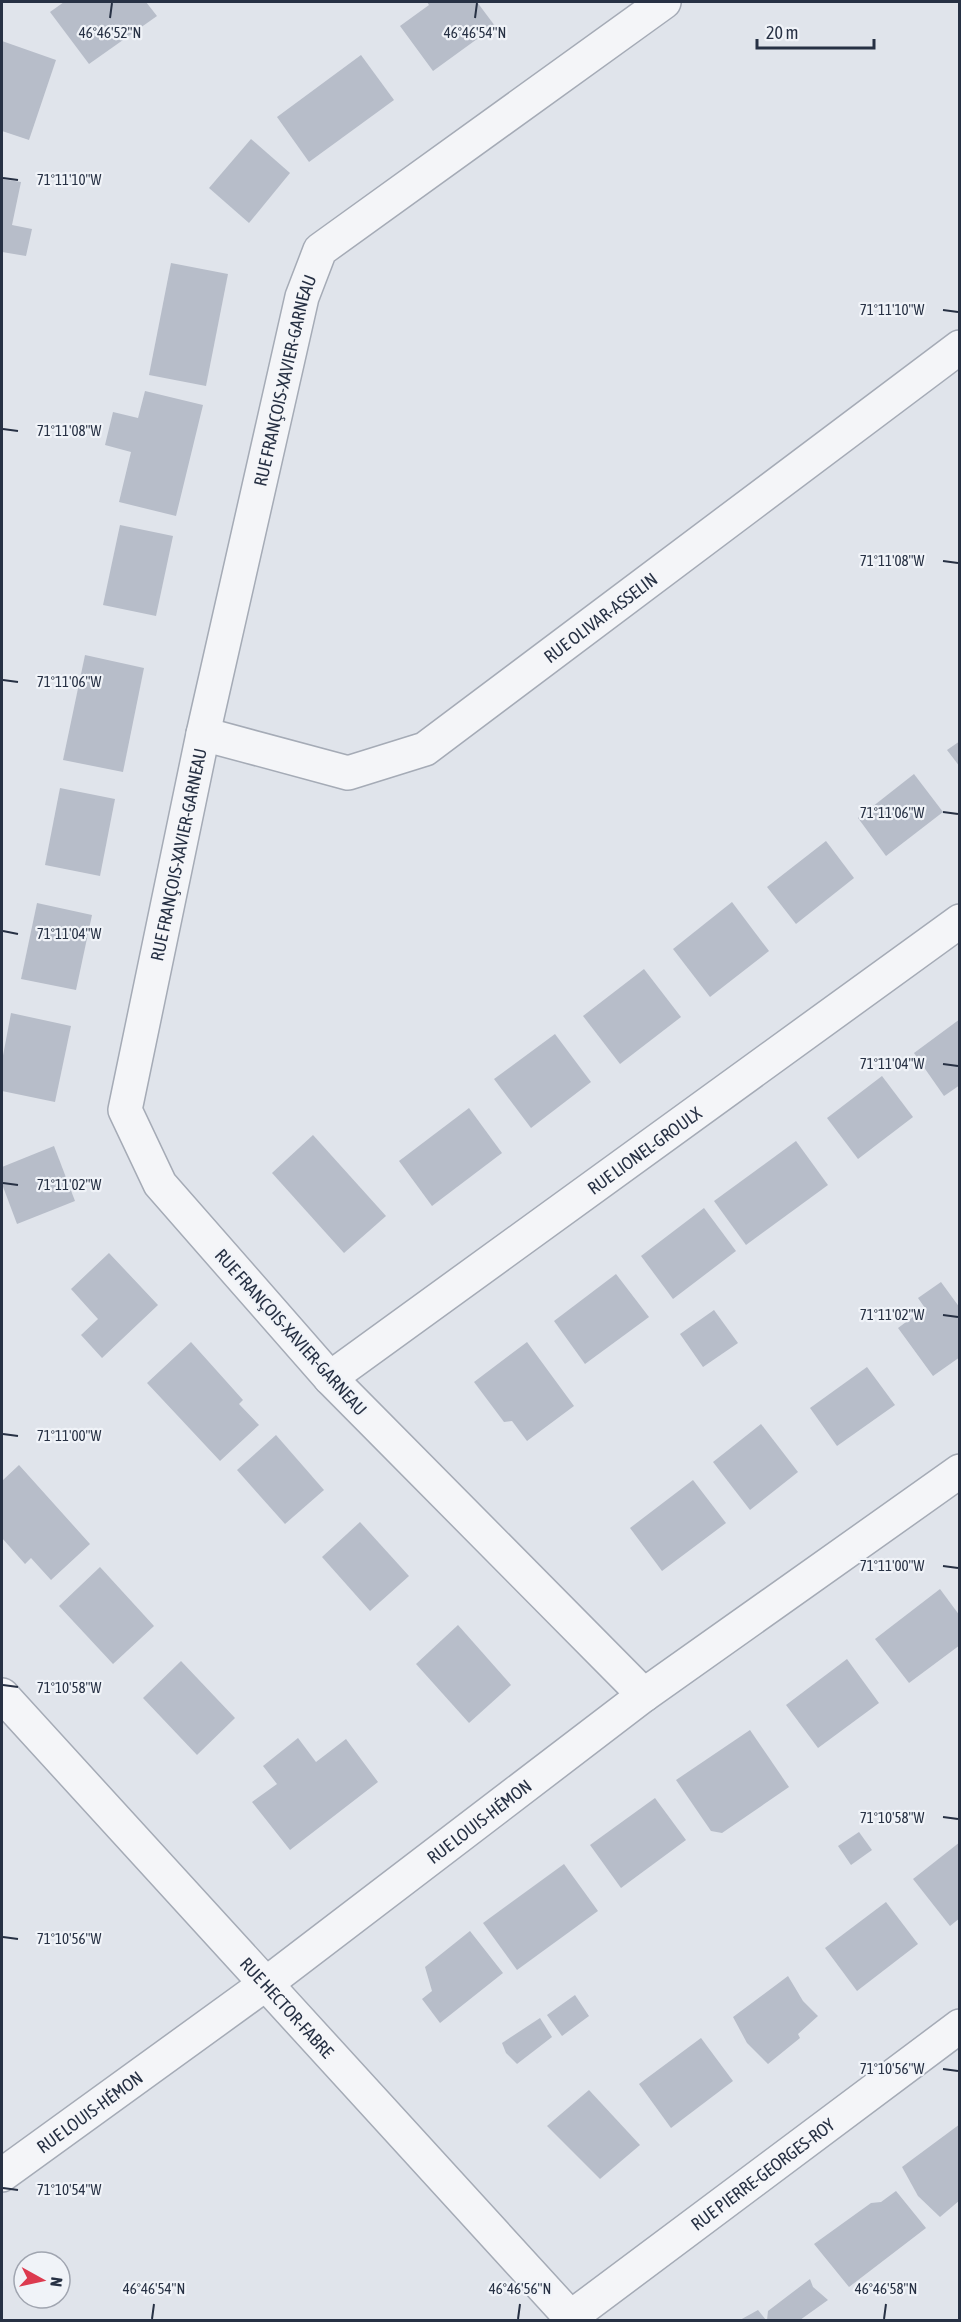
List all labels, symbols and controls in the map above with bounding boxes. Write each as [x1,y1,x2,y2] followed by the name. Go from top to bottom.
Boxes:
[757,12,874,50] scale bar
[766,22,798,43] text: 20 m
[79,24,141,41] text: 46°46'52"N
[444,24,506,41] text: 46°46'54"N
[37,171,101,188] text: 71°11'10"W
[249,272,320,488] street label: RUE FRANÇOIS-XAVIER-GARNEAU
[860,301,924,318] text: 71°11'10"W
[37,422,101,439] text: 71°11'08"W
[860,552,924,569] text: 71°11'08"W
[539,568,661,667] street label: RUE OLIVAR-ASSELIN
[37,673,101,690] text: 71°11'06"W
[146,746,210,963] street label: RUE FRANÇOIS-XAVIER-GARNEAU
[860,804,924,821] text: 71°11'06"W
[37,925,101,942] text: 71°11'04"W
[860,1055,924,1072] text: 71°11'04"W
[583,1101,706,1198] street label: RUE LIONEL-GROULX
[37,1176,101,1193] text: 71°11'02"W
[211,1244,371,1420] street label: RUE FRANÇOIS-XAVIER-GARNEAU
[860,1306,924,1323] text: 71°11'02"W
[37,1427,101,1444] text: 71°11'00"W
[860,1557,924,1574] text: 71°11'00"W
[37,1679,101,1696] text: 71°10'58"W
[423,1775,535,1868] street label: RUE LOUIS-HÉMON
[860,1809,924,1826] text: 71°10'58"W
[37,1930,101,1947] text: 71°10'56"W
[236,1953,339,2062] street label: RUE HECTOR-FABRE
[860,2060,924,2077] text: 71°10'56"W
[32,2066,146,2157] street label: RUE LOUIS-HÉMON
[687,2113,838,2234] street label: RUE PIERRE-GEORGES-ROY
[37,2181,101,2198] text: 71°10'54"W
[12,2250,72,2310] north arrow
[47,2276,66,2288] text: N
[123,2280,185,2297] text: 46°46'54"N
[489,2280,551,2297] text: 46°46'56"N
[855,2280,917,2297] text: 46°46'58"N

